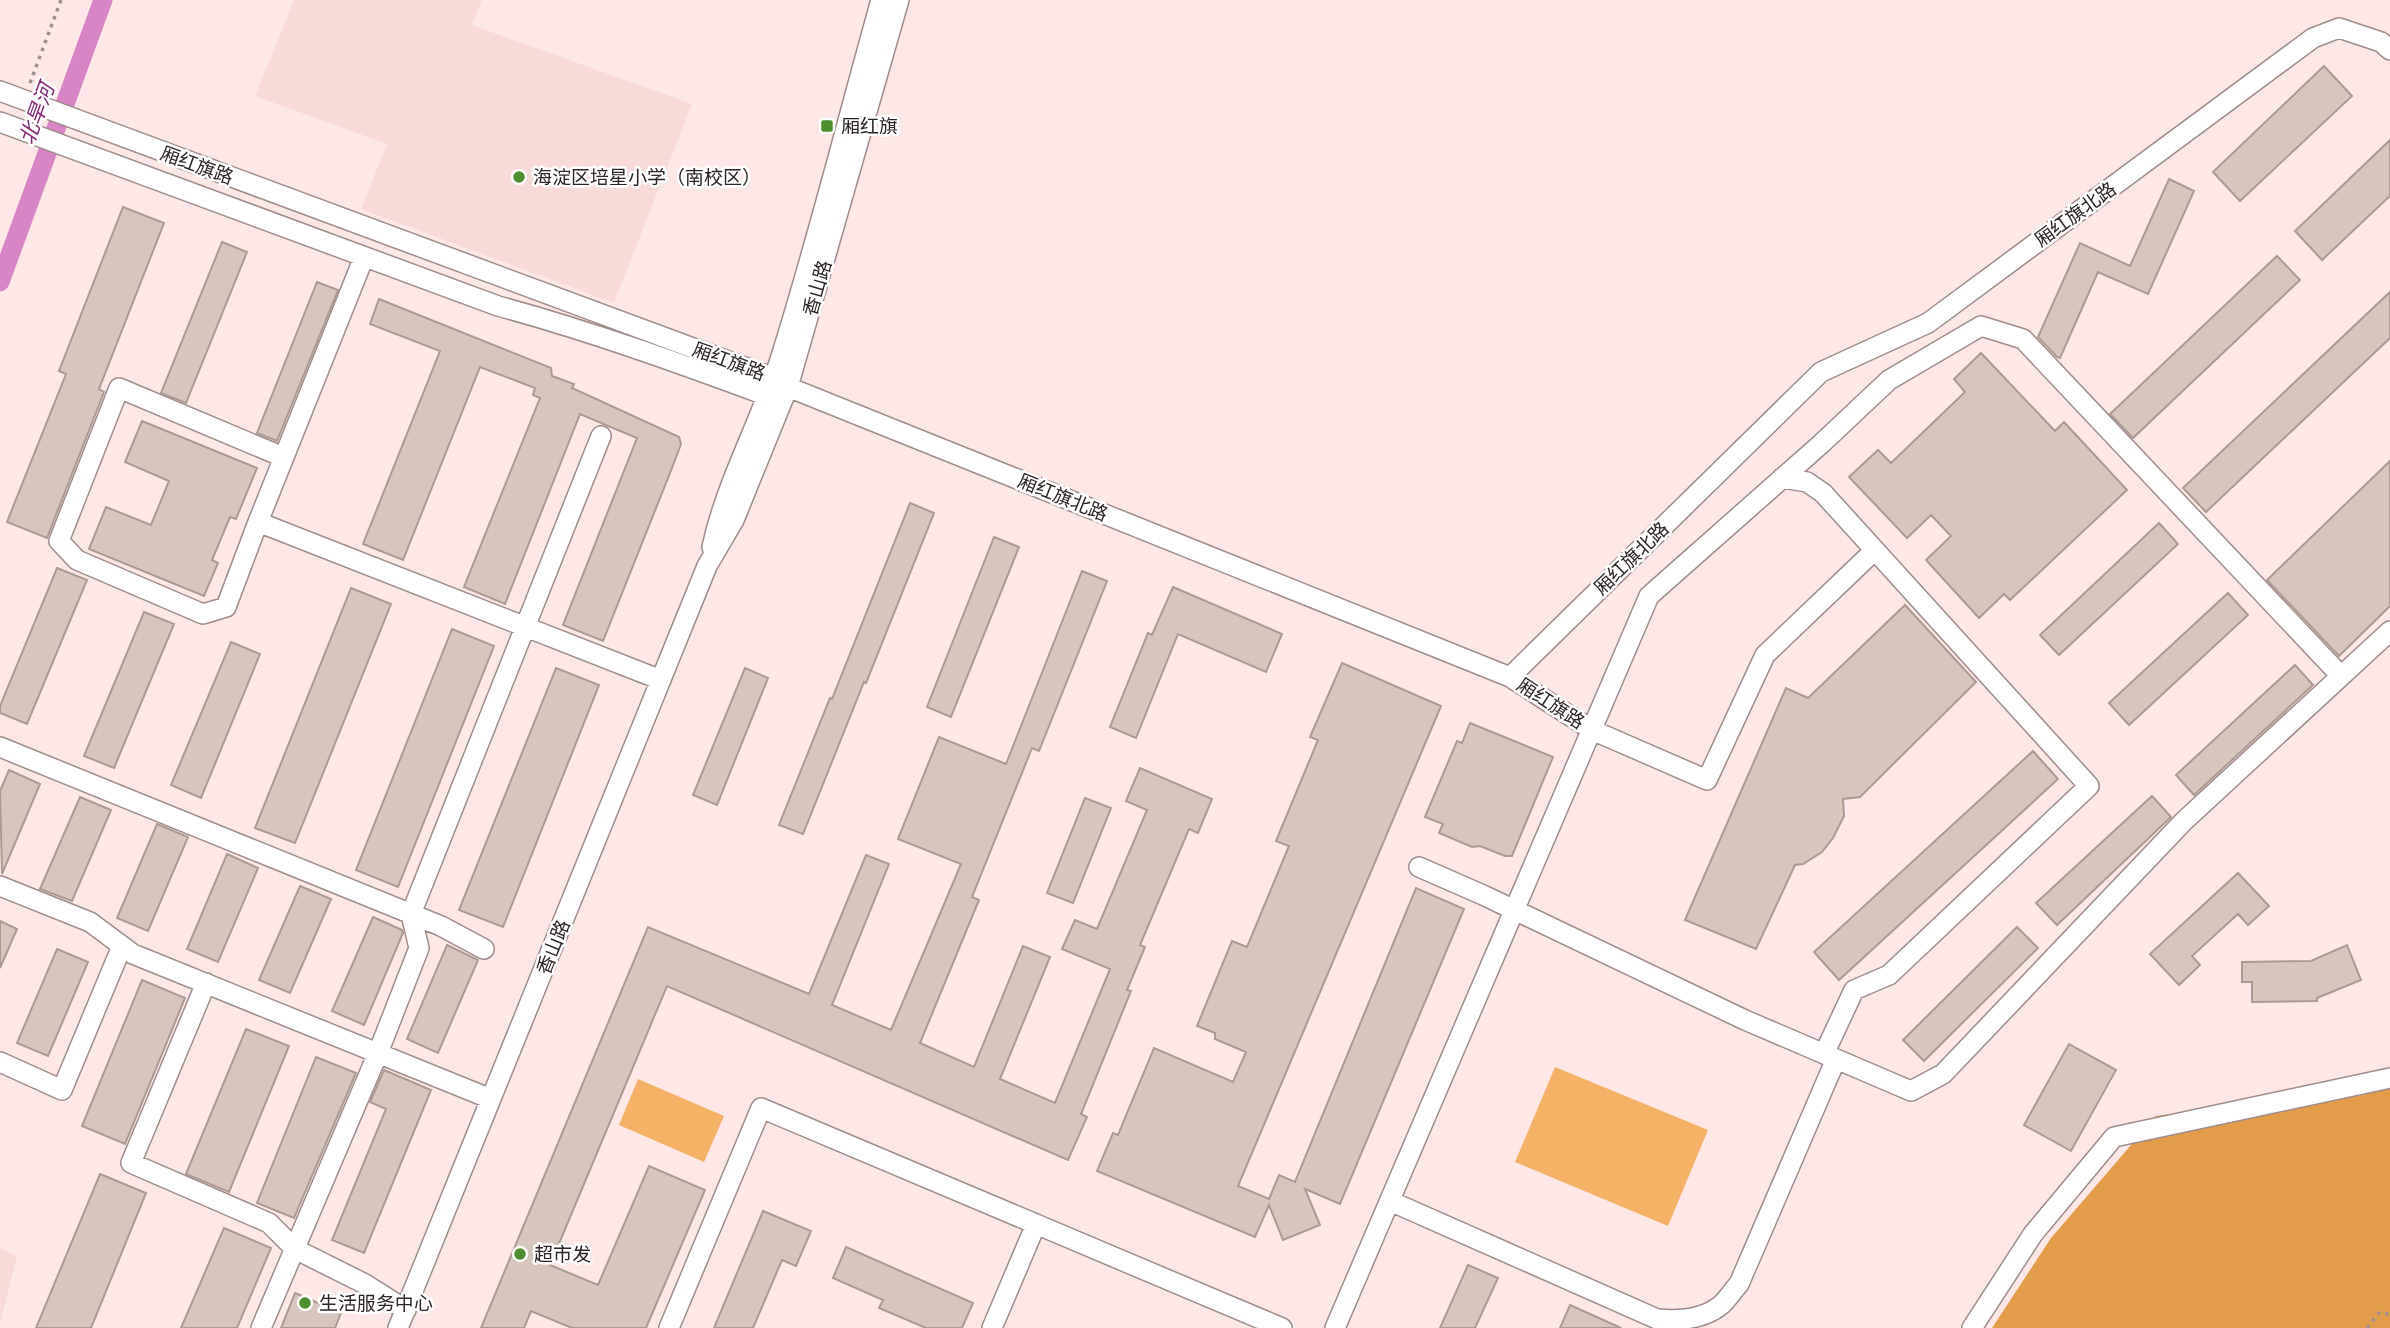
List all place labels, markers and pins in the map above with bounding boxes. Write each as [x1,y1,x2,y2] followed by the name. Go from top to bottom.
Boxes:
[841,113,898,140] place label: 厢红旗
[819,118,835,134] marker: 厢红旗
[533,164,761,191] place label: 海淀区培星小学（南校区）
[511,169,527,185] marker: 海淀区培星小学（南校区）
[534,1241,591,1268] place label: 超市发
[512,1246,528,1262] marker: 超市发
[319,1290,433,1317] place label: 生活服务中心
[297,1295,313,1311] marker: 生活服务中心

